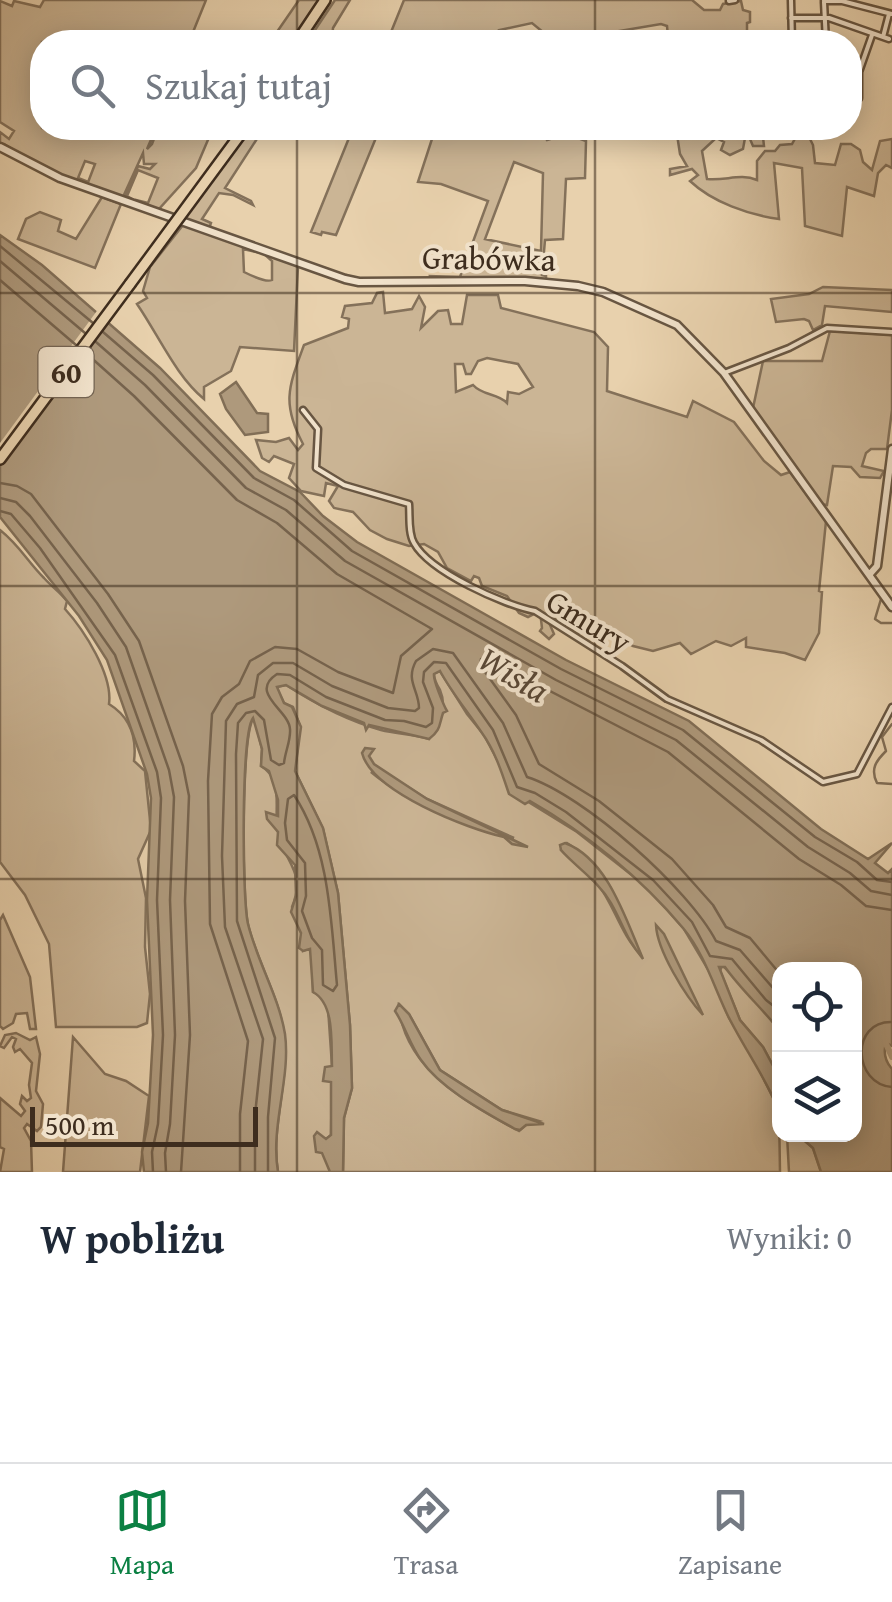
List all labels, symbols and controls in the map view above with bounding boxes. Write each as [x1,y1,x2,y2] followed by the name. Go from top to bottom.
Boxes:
[30,30,862,140] search box
[145,57,332,113] text: Szukaj tutaj
[65,58,120,113] icon: search
[422,233,556,283] street label: Grabówka
[38,347,94,397] road number: 60
[538,577,640,665] street label: Gmury
[469,633,559,715] water label: Wisła
[772,962,862,1142] map controls
[772,962,862,1052] button: locate
[772,1052,862,1142] button: layers
[30,1102,258,1146] scale bar
[45,1104,114,1145] text: 500 m
[40,1207,224,1268] text: W pobliżu
[726,1214,852,1261] text: Wyniki: 0
[110,1483,174,1584] tab: Mapa
[394,1483,458,1584] tab: Trasa
[678,1483,782,1584] tab: Zapisane

